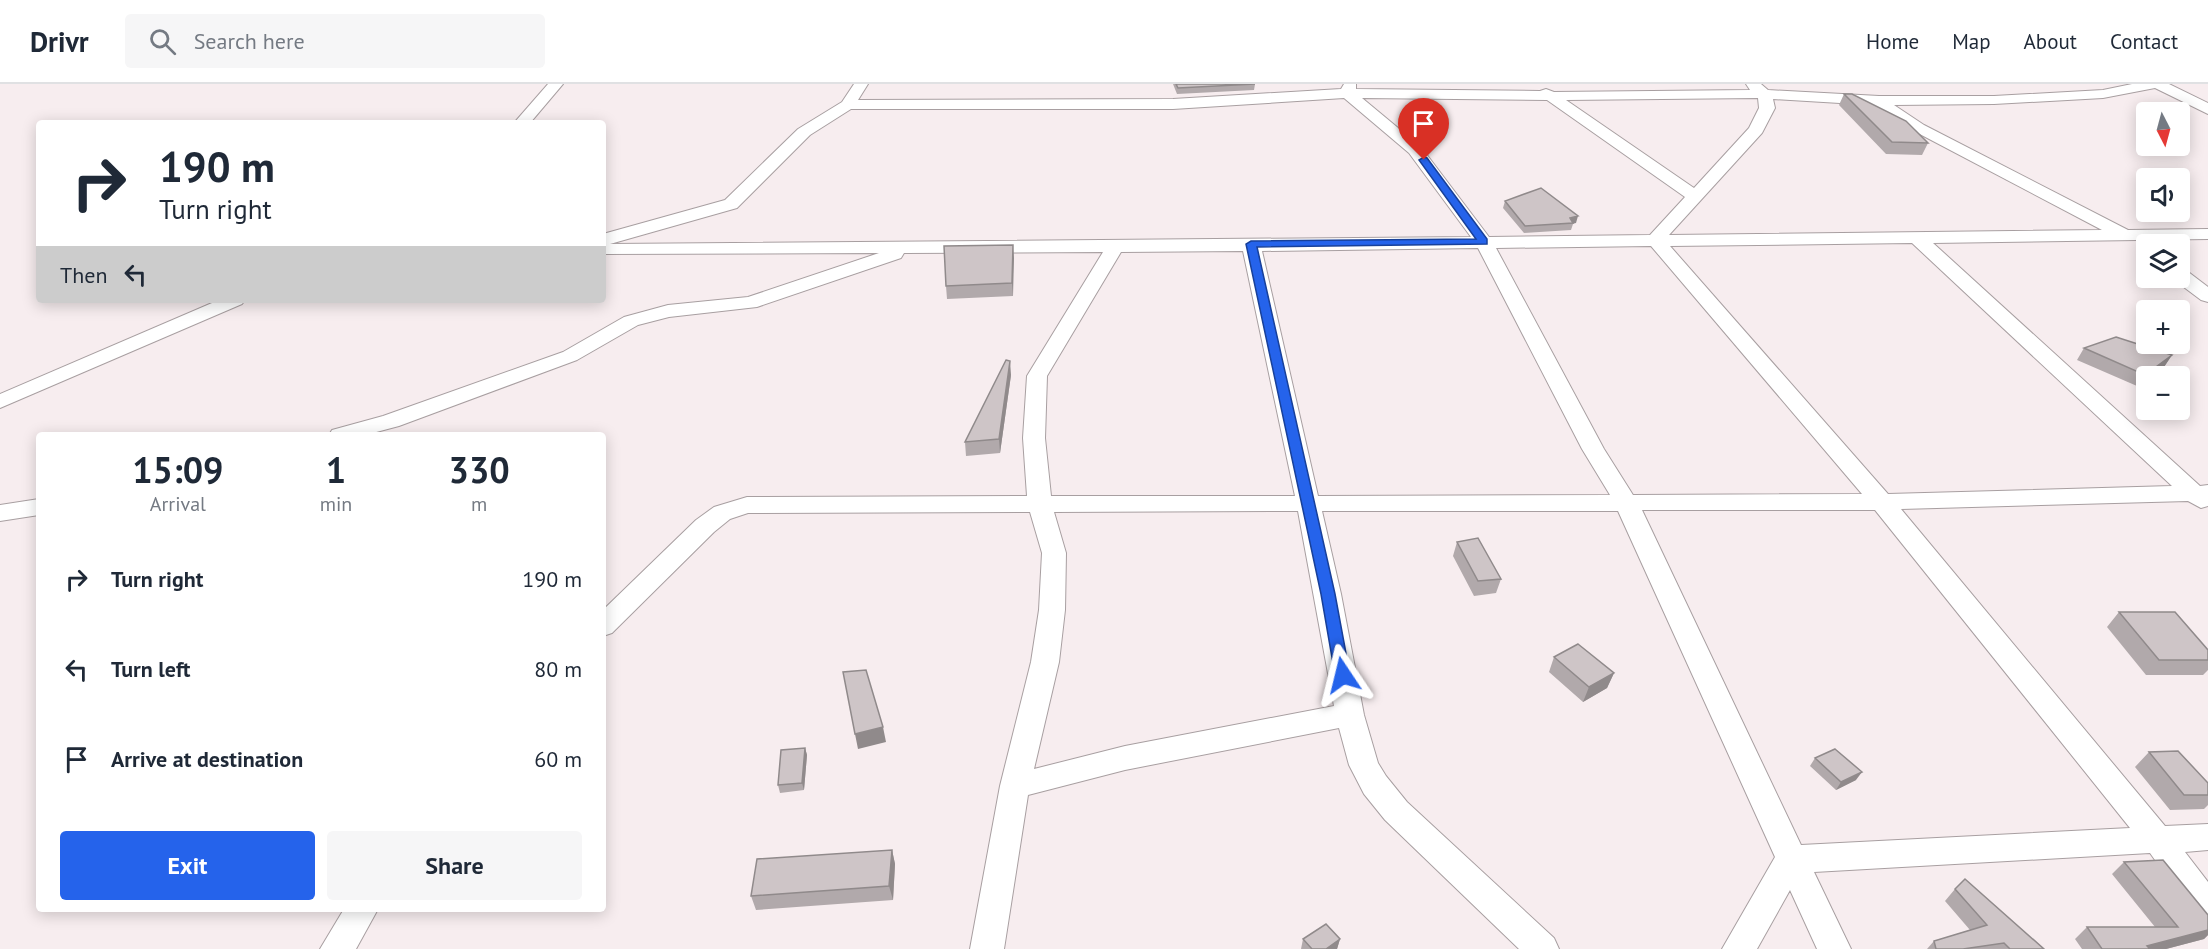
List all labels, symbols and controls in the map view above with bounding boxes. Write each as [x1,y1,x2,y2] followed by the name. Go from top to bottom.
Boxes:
[125,14,545,68] search box
[30,23,89,60] text: Drivr
[146,25,179,58] icon: search
[194,27,305,55] text: Search here
[1866,28,1919,55] text: Home
[1952,28,1991,55] text: Map
[2024,28,2077,55] text: About
[2110,28,2178,55] text: Contact
[1398,98,1449,160] pin
[2136,102,2190,156] north arrow
[2136,102,2190,420] map controls
[1407,107,1440,140] icon: arrive
[159,139,275,194] text: 190 m
[60,144,138,222] icon: right
[2136,168,2190,222] button: sound
[159,192,272,226] text: Turn right
[2136,234,2190,288] button: layers
[119,258,152,291] icon: left
[60,261,107,289] text: Then
[2136,300,2190,354] button: +
[2136,366,2190,420] button: −
[132,446,224,493] text: 15:09
[326,446,346,493] text: 1
[449,446,510,493] text: 330
[150,491,206,517] text: Arrival
[320,491,352,517] text: min
[471,491,487,517] text: m
[60,563,93,596] icon: right
[111,565,203,593] text: Turn right
[522,565,582,593] text: 190 m
[1311,643,1375,707] position arrow
[60,653,93,686] icon: left
[111,655,191,683] text: Turn left
[534,655,582,683] text: 80 m
[60,743,93,776] icon: arrive
[111,745,303,773] text: Arrive at destination
[534,745,582,773] text: 60 m
[60,831,315,900] button: Exit
[327,831,582,900] button: Share

